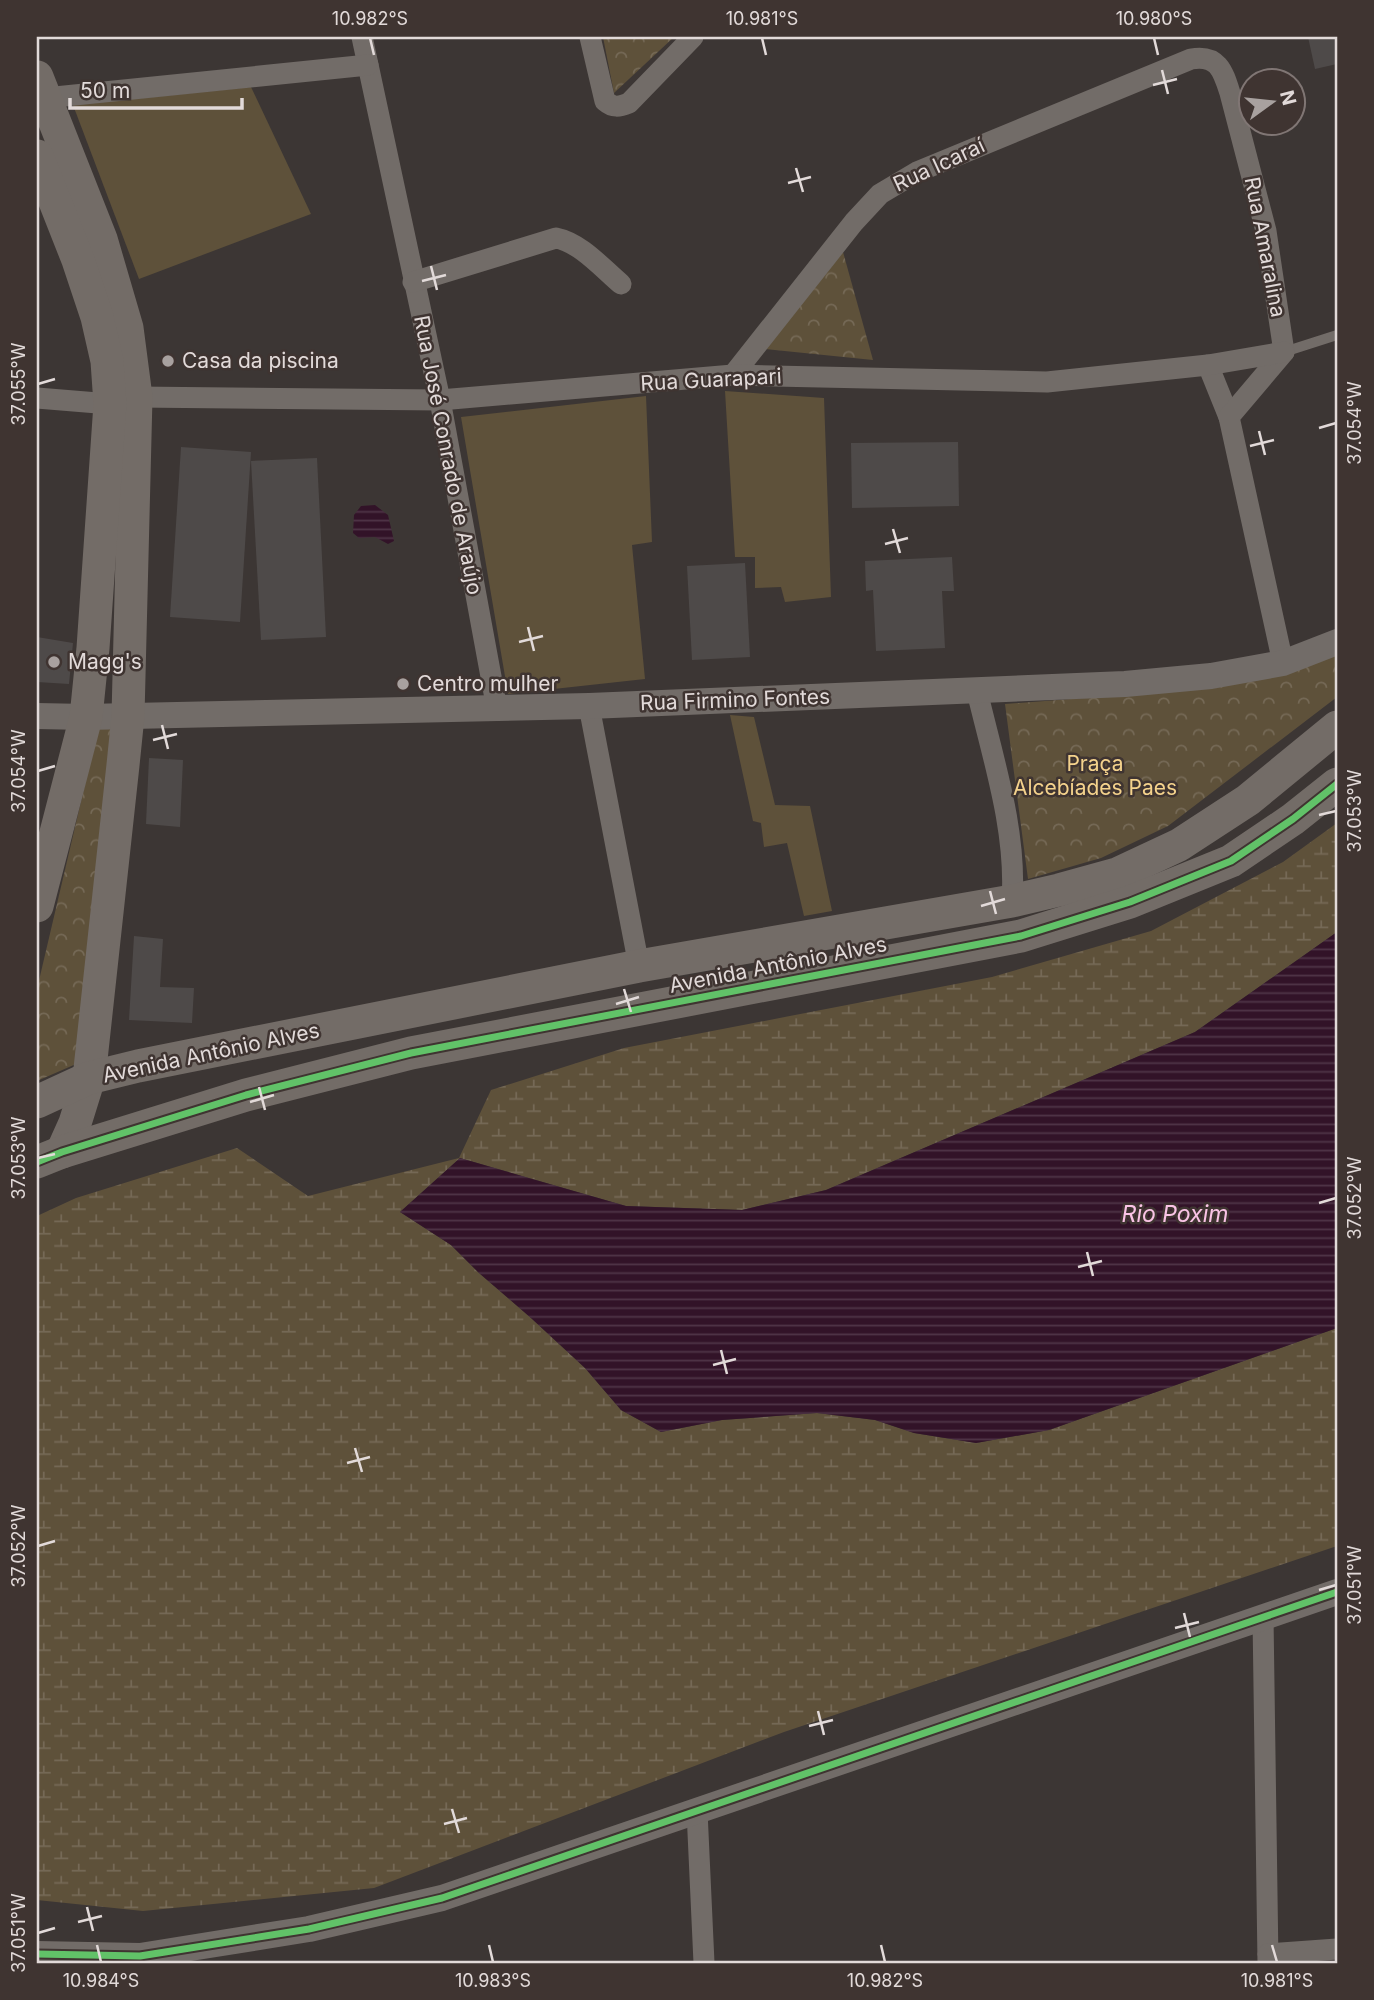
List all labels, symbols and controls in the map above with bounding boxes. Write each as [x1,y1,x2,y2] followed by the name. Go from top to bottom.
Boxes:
[332,8,408,29] text: 10.982°S
[726,8,798,29] text: 10.981°S
[1116,8,1192,29] text: 10.980°S
[70,66,242,110] scale bar
[1238,66,1308,136] north arrow
[80,78,130,103] text: 50 m
[1275,88,1301,108] text: N
[889,132,989,197] street label: Rua Icaraí
[1240,175,1291,319] street label: Rua Amaralina
[409,313,488,597] street label: Rua José Conrado de Araújo
[8,342,29,425] text: 37.055°W
[182,348,339,373] place label: Casa da piscina
[160,353,176,369] marker: Casa da piscina
[640,363,782,396] street label: Rua Guarapari
[1344,381,1365,465] text: 37.054°W
[68,649,142,674] place label: Magg's
[46,654,62,670] marker: Magg's
[417,671,558,696] place label: Centro mulher
[395,676,411,692] marker: Centro mulher
[639,684,831,715] street label: Rua Firmino Fontes
[8,729,29,813] text: 37.054°W
[1013,751,1177,800] park label: Praça Alcebíades Paes
[1344,769,1365,852] text: 37.053°W
[667,931,889,998] street label: Avenida Antônio Alves
[100,1017,322,1088] street label: Avenida Antônio Alves
[8,1116,29,1199] text: 37.053°W
[1344,1156,1365,1240] text: 37.052°W
[1122,1200,1228,1228] water label: Rio Poxim
[8,1504,29,1588] text: 37.052°W
[1344,1545,1365,1625] text: 37.051°W
[8,1893,29,1973] text: 37.051°W
[63,1970,139,1991] text: 10.984°S
[455,1970,531,1991] text: 10.983°S
[847,1970,923,1991] text: 10.982°S
[1241,1970,1313,1991] text: 10.981°S

